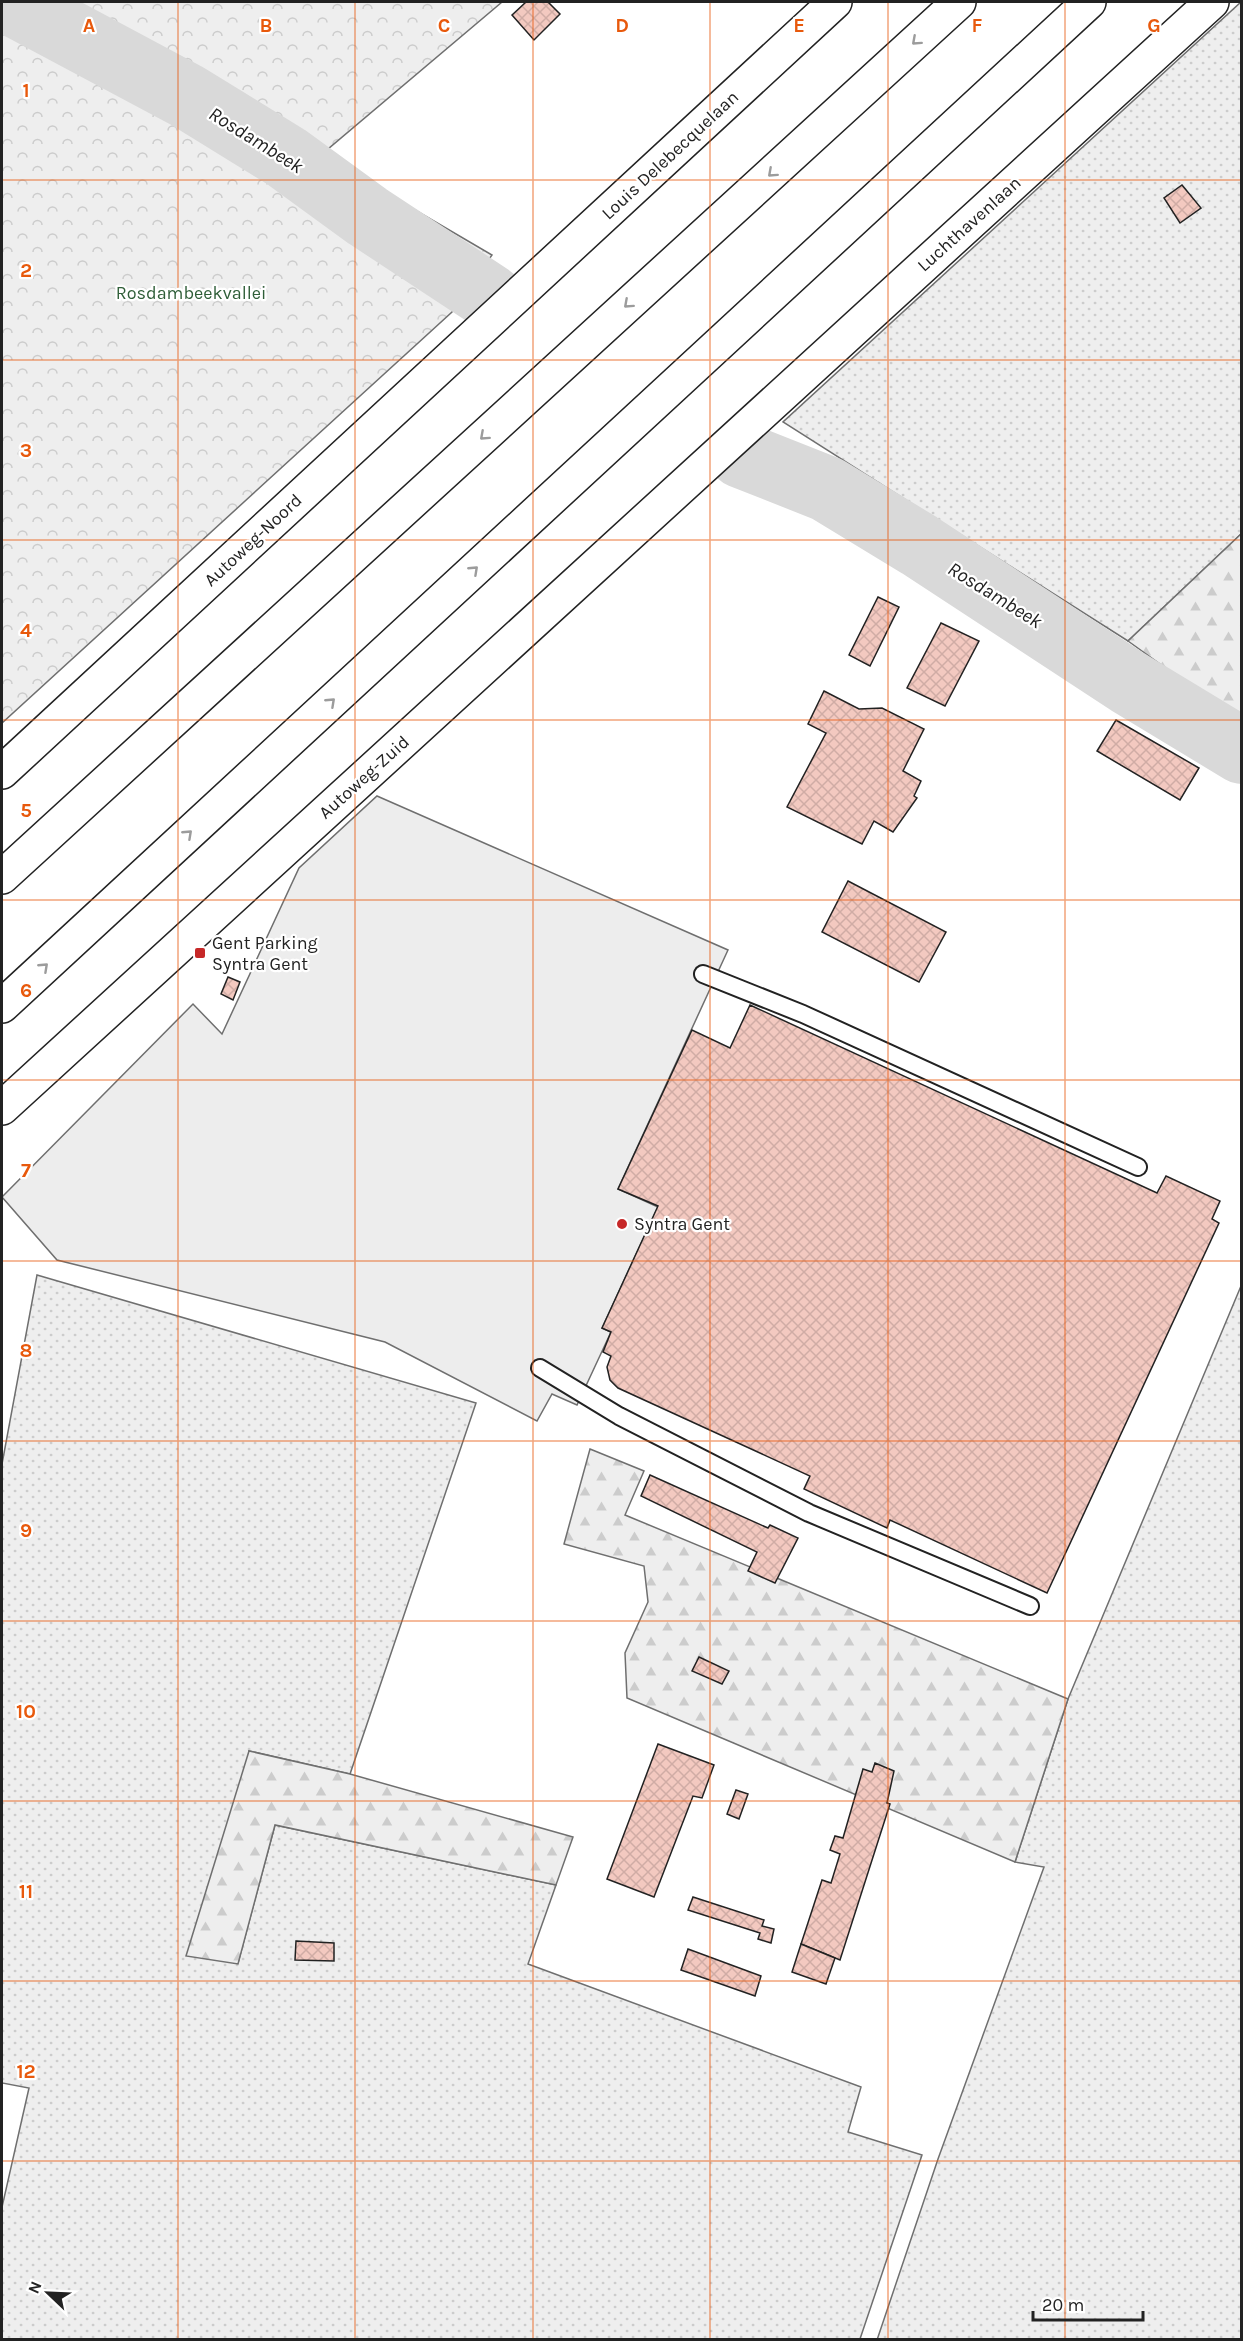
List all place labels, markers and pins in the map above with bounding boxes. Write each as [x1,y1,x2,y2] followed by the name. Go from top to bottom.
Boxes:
[212,932,318,975] place label: Gent Parking Syntra Gent
[193,946,207,960] marker: Gent Parking Syntra Gent
[634,1213,730,1235] place label: Syntra Gent
[615,1217,629,1231] marker: Syntra Gent

